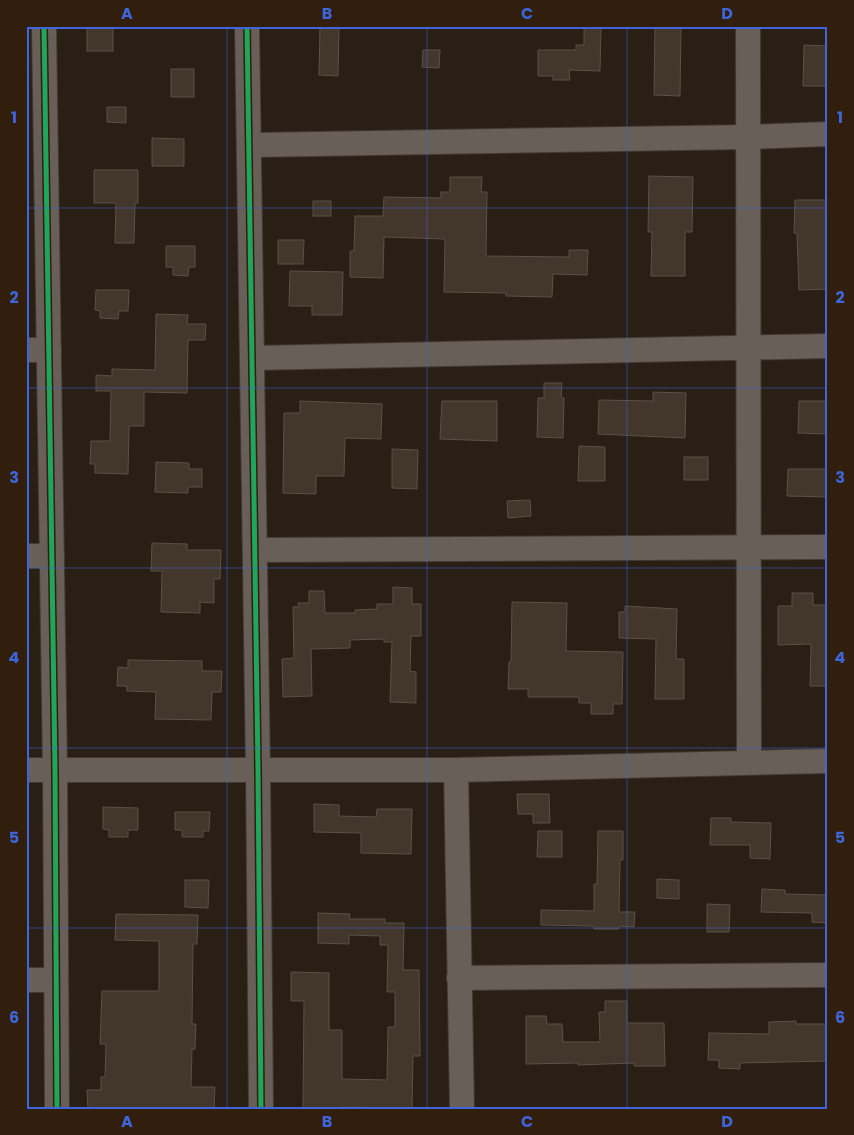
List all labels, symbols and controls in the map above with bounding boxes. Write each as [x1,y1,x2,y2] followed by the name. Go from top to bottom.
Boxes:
[121,2,133,25] text: A
[322,2,332,25] text: B
[521,2,533,25] text: C
[721,2,733,25] text: D
[11,106,17,129] text: 1
[837,106,843,129] text: 1
[9,286,19,309] text: 2
[835,286,845,309] text: 2
[9,466,19,489] text: 3
[835,466,845,489] text: 3
[9,646,20,669] text: 4
[835,646,846,669] text: 4
[9,826,19,849] text: 5
[835,826,845,849] text: 5
[9,1006,19,1029] text: 6
[835,1006,845,1029] text: 6
[121,1110,133,1133] text: A
[322,1110,332,1133] text: B
[521,1110,533,1133] text: C
[721,1110,733,1133] text: D

